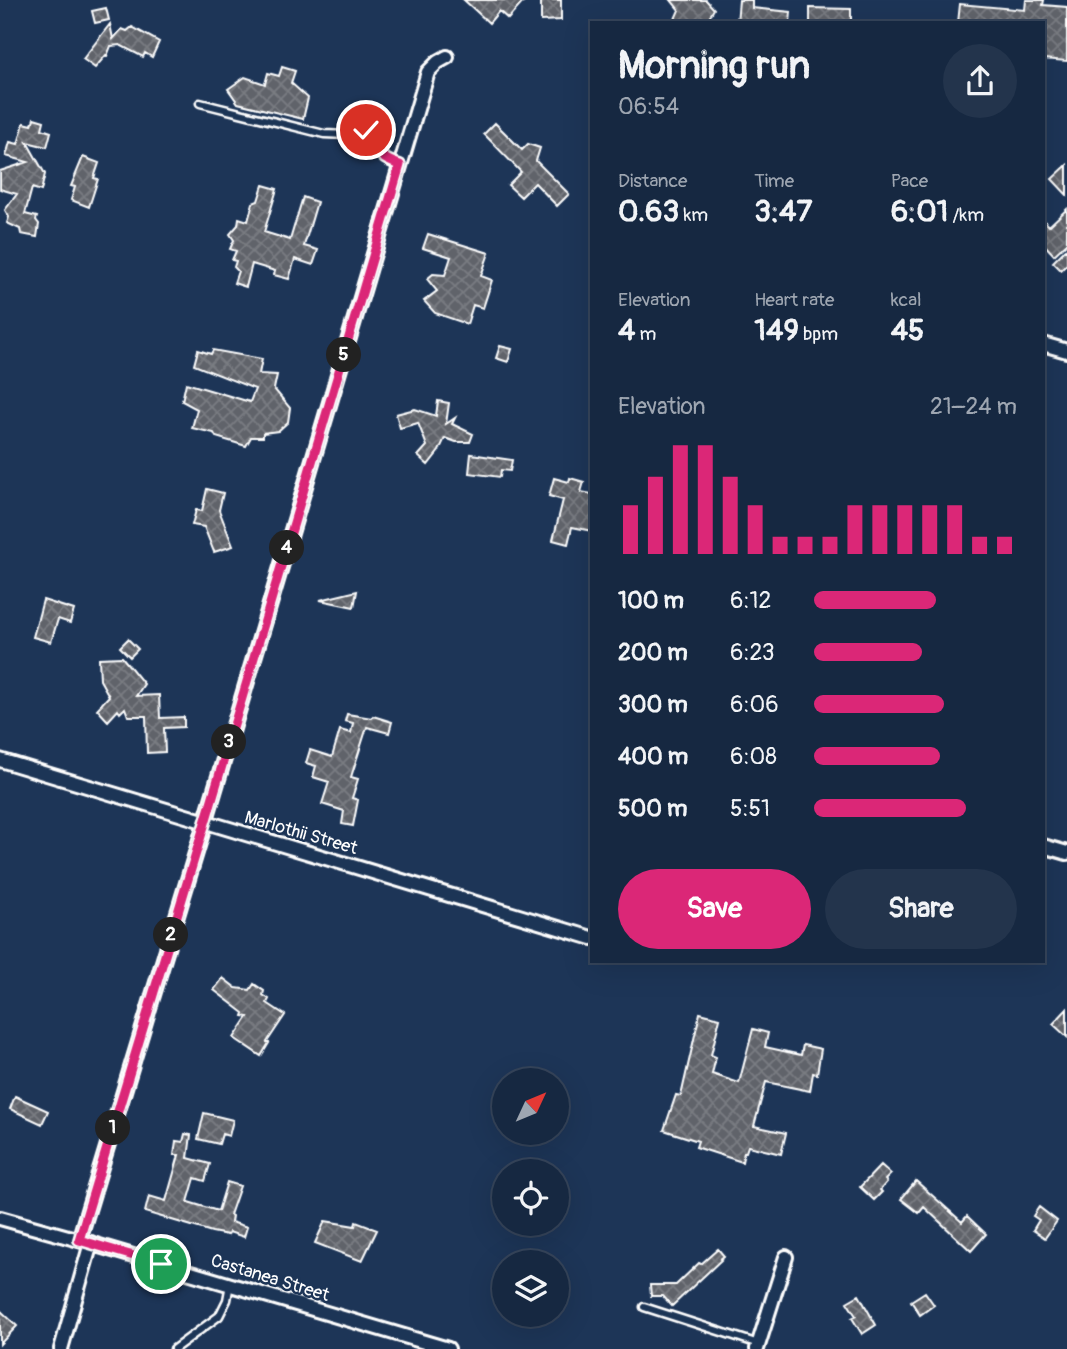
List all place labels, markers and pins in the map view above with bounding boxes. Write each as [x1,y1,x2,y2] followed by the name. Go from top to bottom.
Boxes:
[336,100,396,160] pin
[326,338,362,372] pin: 5
[270,530,304,566] pin: 4
[212,724,246,760] pin: 3
[154,918,188,953] pin: 2
[96,1110,130,1146] pin: 1
[131,1234,191,1294] pin

